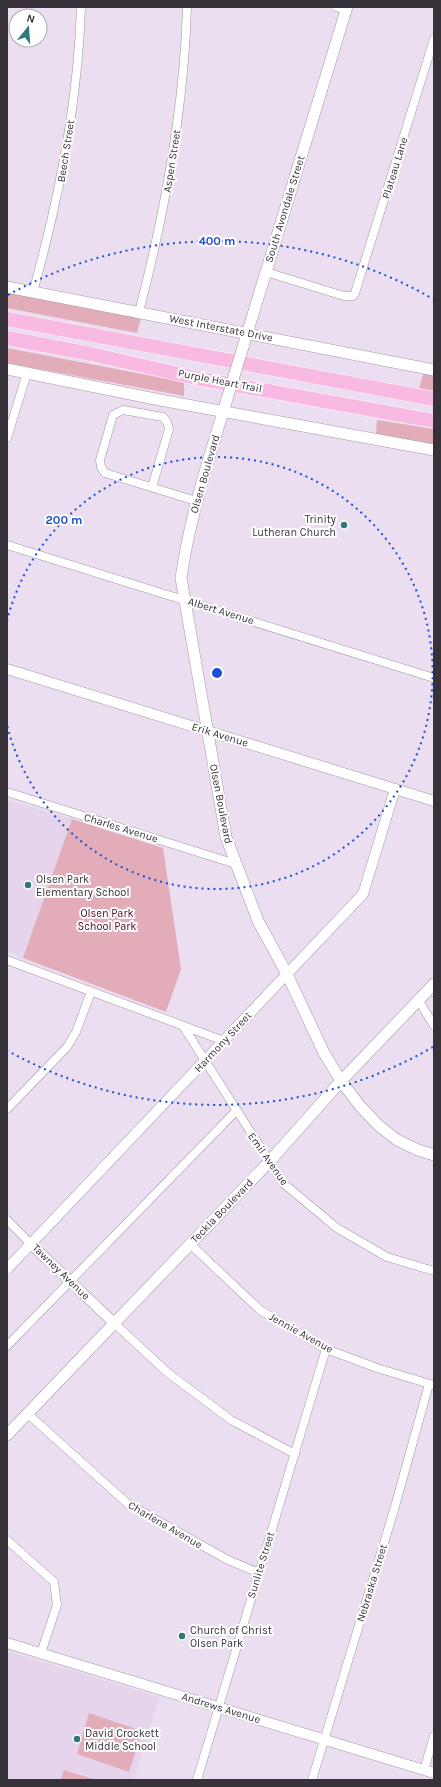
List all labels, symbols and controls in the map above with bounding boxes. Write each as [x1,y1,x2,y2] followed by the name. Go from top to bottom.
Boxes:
[8,8,48,48] north arrow
[25,12,36,26] text: N
[55,119,77,183] street label: Beech Street
[161,129,183,193] street label: Aspen Street
[379,135,411,200] street label: Plateau Lane
[263,154,307,264] street label: South Avondale Street
[199,234,235,248] text: 400 m
[168,312,274,344] street label: West Interstate Drive
[177,366,263,396] street label: Purple Heart Trail
[188,433,222,515] street label: Olsen Boulevard
[46,513,82,527] text: 200 m
[252,513,336,539] place label: Trinity Lutheran Church
[339,520,349,530] marker: Trinity Lutheran Church
[186,595,256,627] street label: Albert Avenue
[210,666,224,680] centre of rings
[190,720,250,750] street label: Erik Avenue
[207,763,235,845] street label: Olsen Boulevard
[82,811,160,846] street label: Charles Avenue
[36,873,129,899] place label: Olsen Park Elementary School
[23,880,33,890] marker: Olsen Park Elementary School
[78,907,137,933] park label: Olsen Park School Park
[192,1009,254,1075] street label: Harmony Street
[245,1130,291,1188] street label: Emil Avenue
[188,1176,256,1246] street label: Teckla Boulevard
[30,1241,93,1303] street label: Tawney Avenue
[267,1310,336,1356] street label: Jennie Avenue
[126,1499,205,1552] street label: Charlene Avenue
[245,1530,277,1600] street label: Sunlite Street
[354,1543,390,1623] street label: Nebraska Street
[190,1624,272,1650] place label: Church of Christ Olsen Park
[177,1631,187,1641] marker: Church of Christ Olsen Park
[180,1690,262,1726] street label: Andrews Avenue
[85,1727,159,1753] place label: David Crockett Middle School
[72,1734,82,1744] marker: David Crockett Middle School

